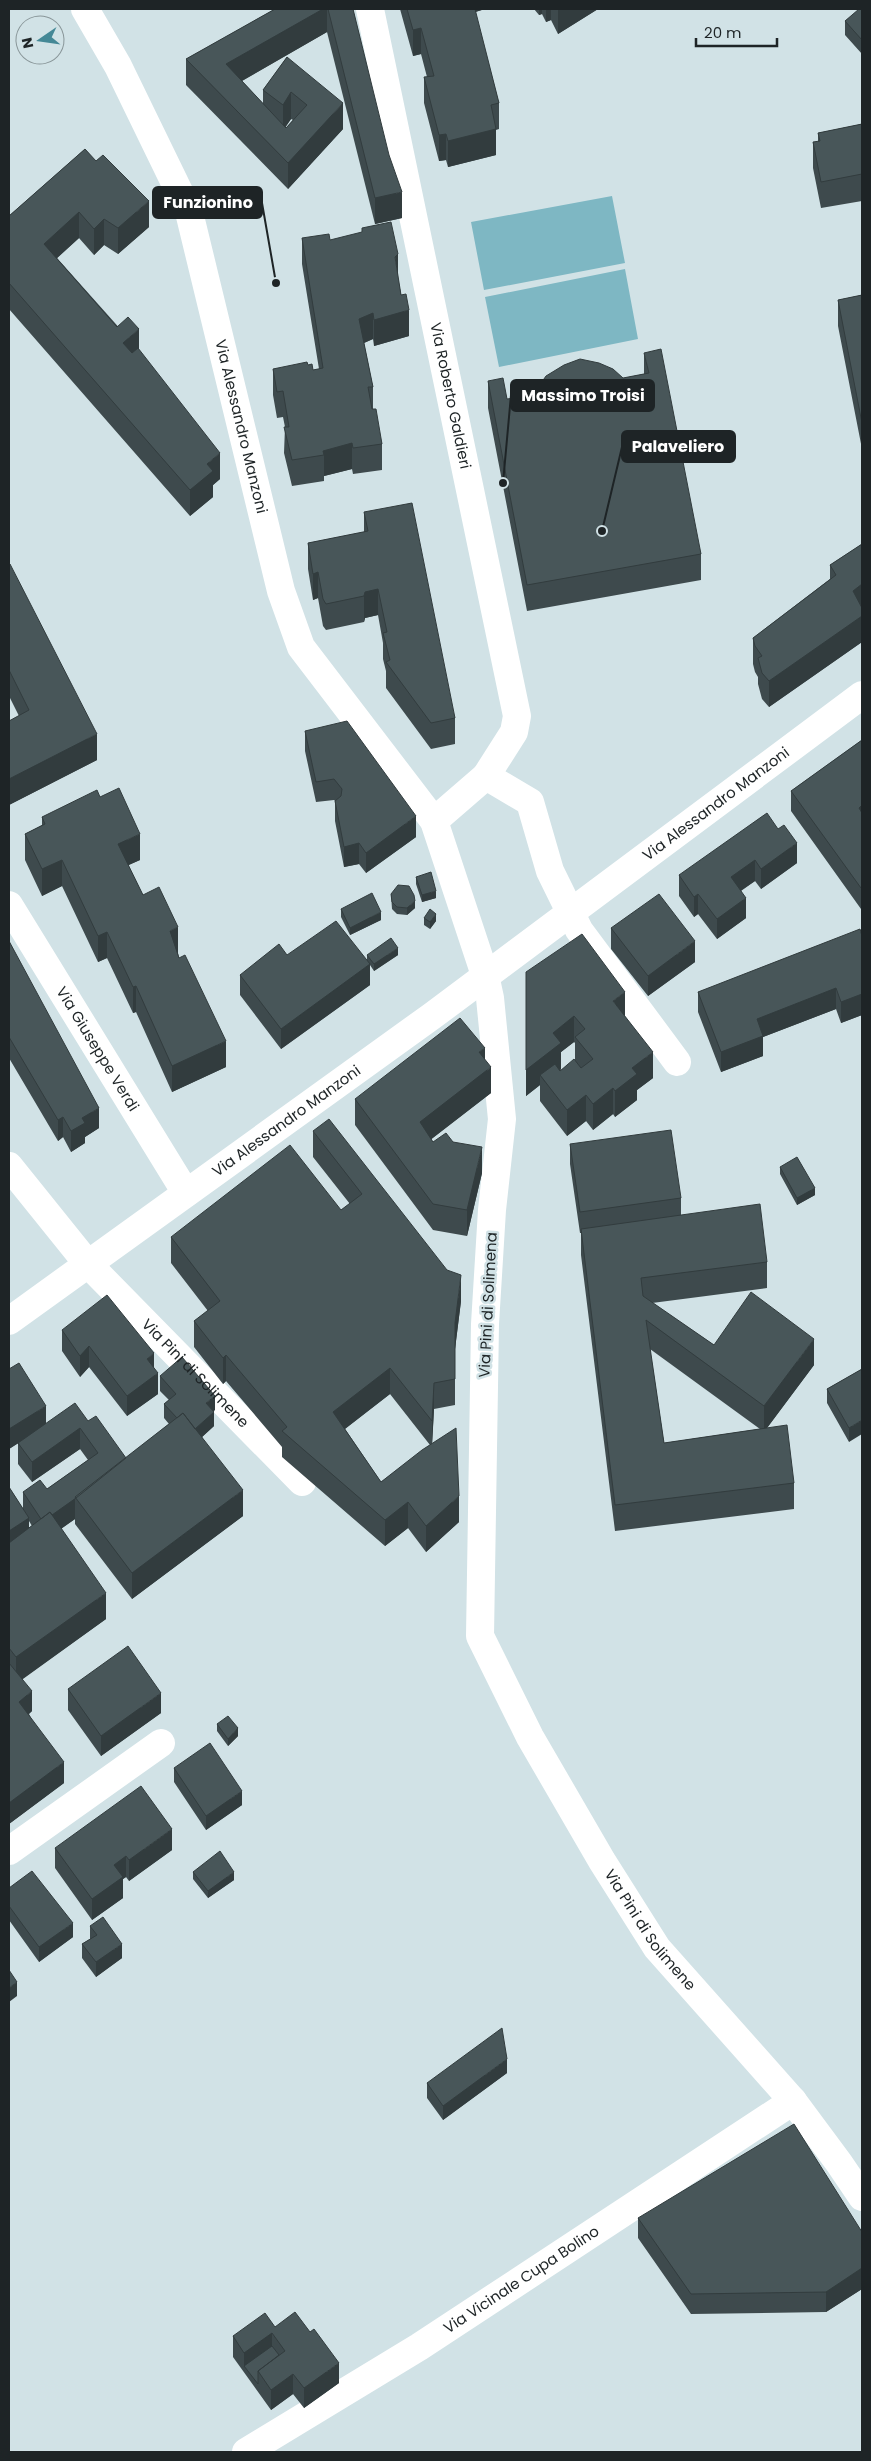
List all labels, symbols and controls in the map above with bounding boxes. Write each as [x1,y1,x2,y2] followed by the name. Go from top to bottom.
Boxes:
[15,15,65,65] north arrow
[696,15,777,47] scale bar
[704,22,742,43] text: 20 m
[16,36,38,50] text: N
[153,187,262,218] callout: Funzionino
[163,191,253,214] text: Funzionino
[425,321,476,471] street label: Via Roberto Galdieri
[210,337,273,516] street label: Via Alessandro Manzoni
[511,380,654,411] callout: Massimo Troisi
[521,384,645,407] text: Massimo Troisi
[622,431,735,462] callout: Palaveliero
[632,435,724,458] text: Palaveliero
[638,742,794,865] street label: Via Alessandro Manzoni
[52,982,144,1115] street label: Via Giuseppe Verdi
[208,1060,365,1181] street label: Via Alessandro Manzoni
[473,1232,502,1378] street label: Via Pini di Solimena
[137,1314,254,1432] street label: Via Pini di Solimene
[600,1865,701,1995] street label: Via Pini di Solimene
[439,2220,603,2338] street label: Via Vicinale Cupa Bolino

